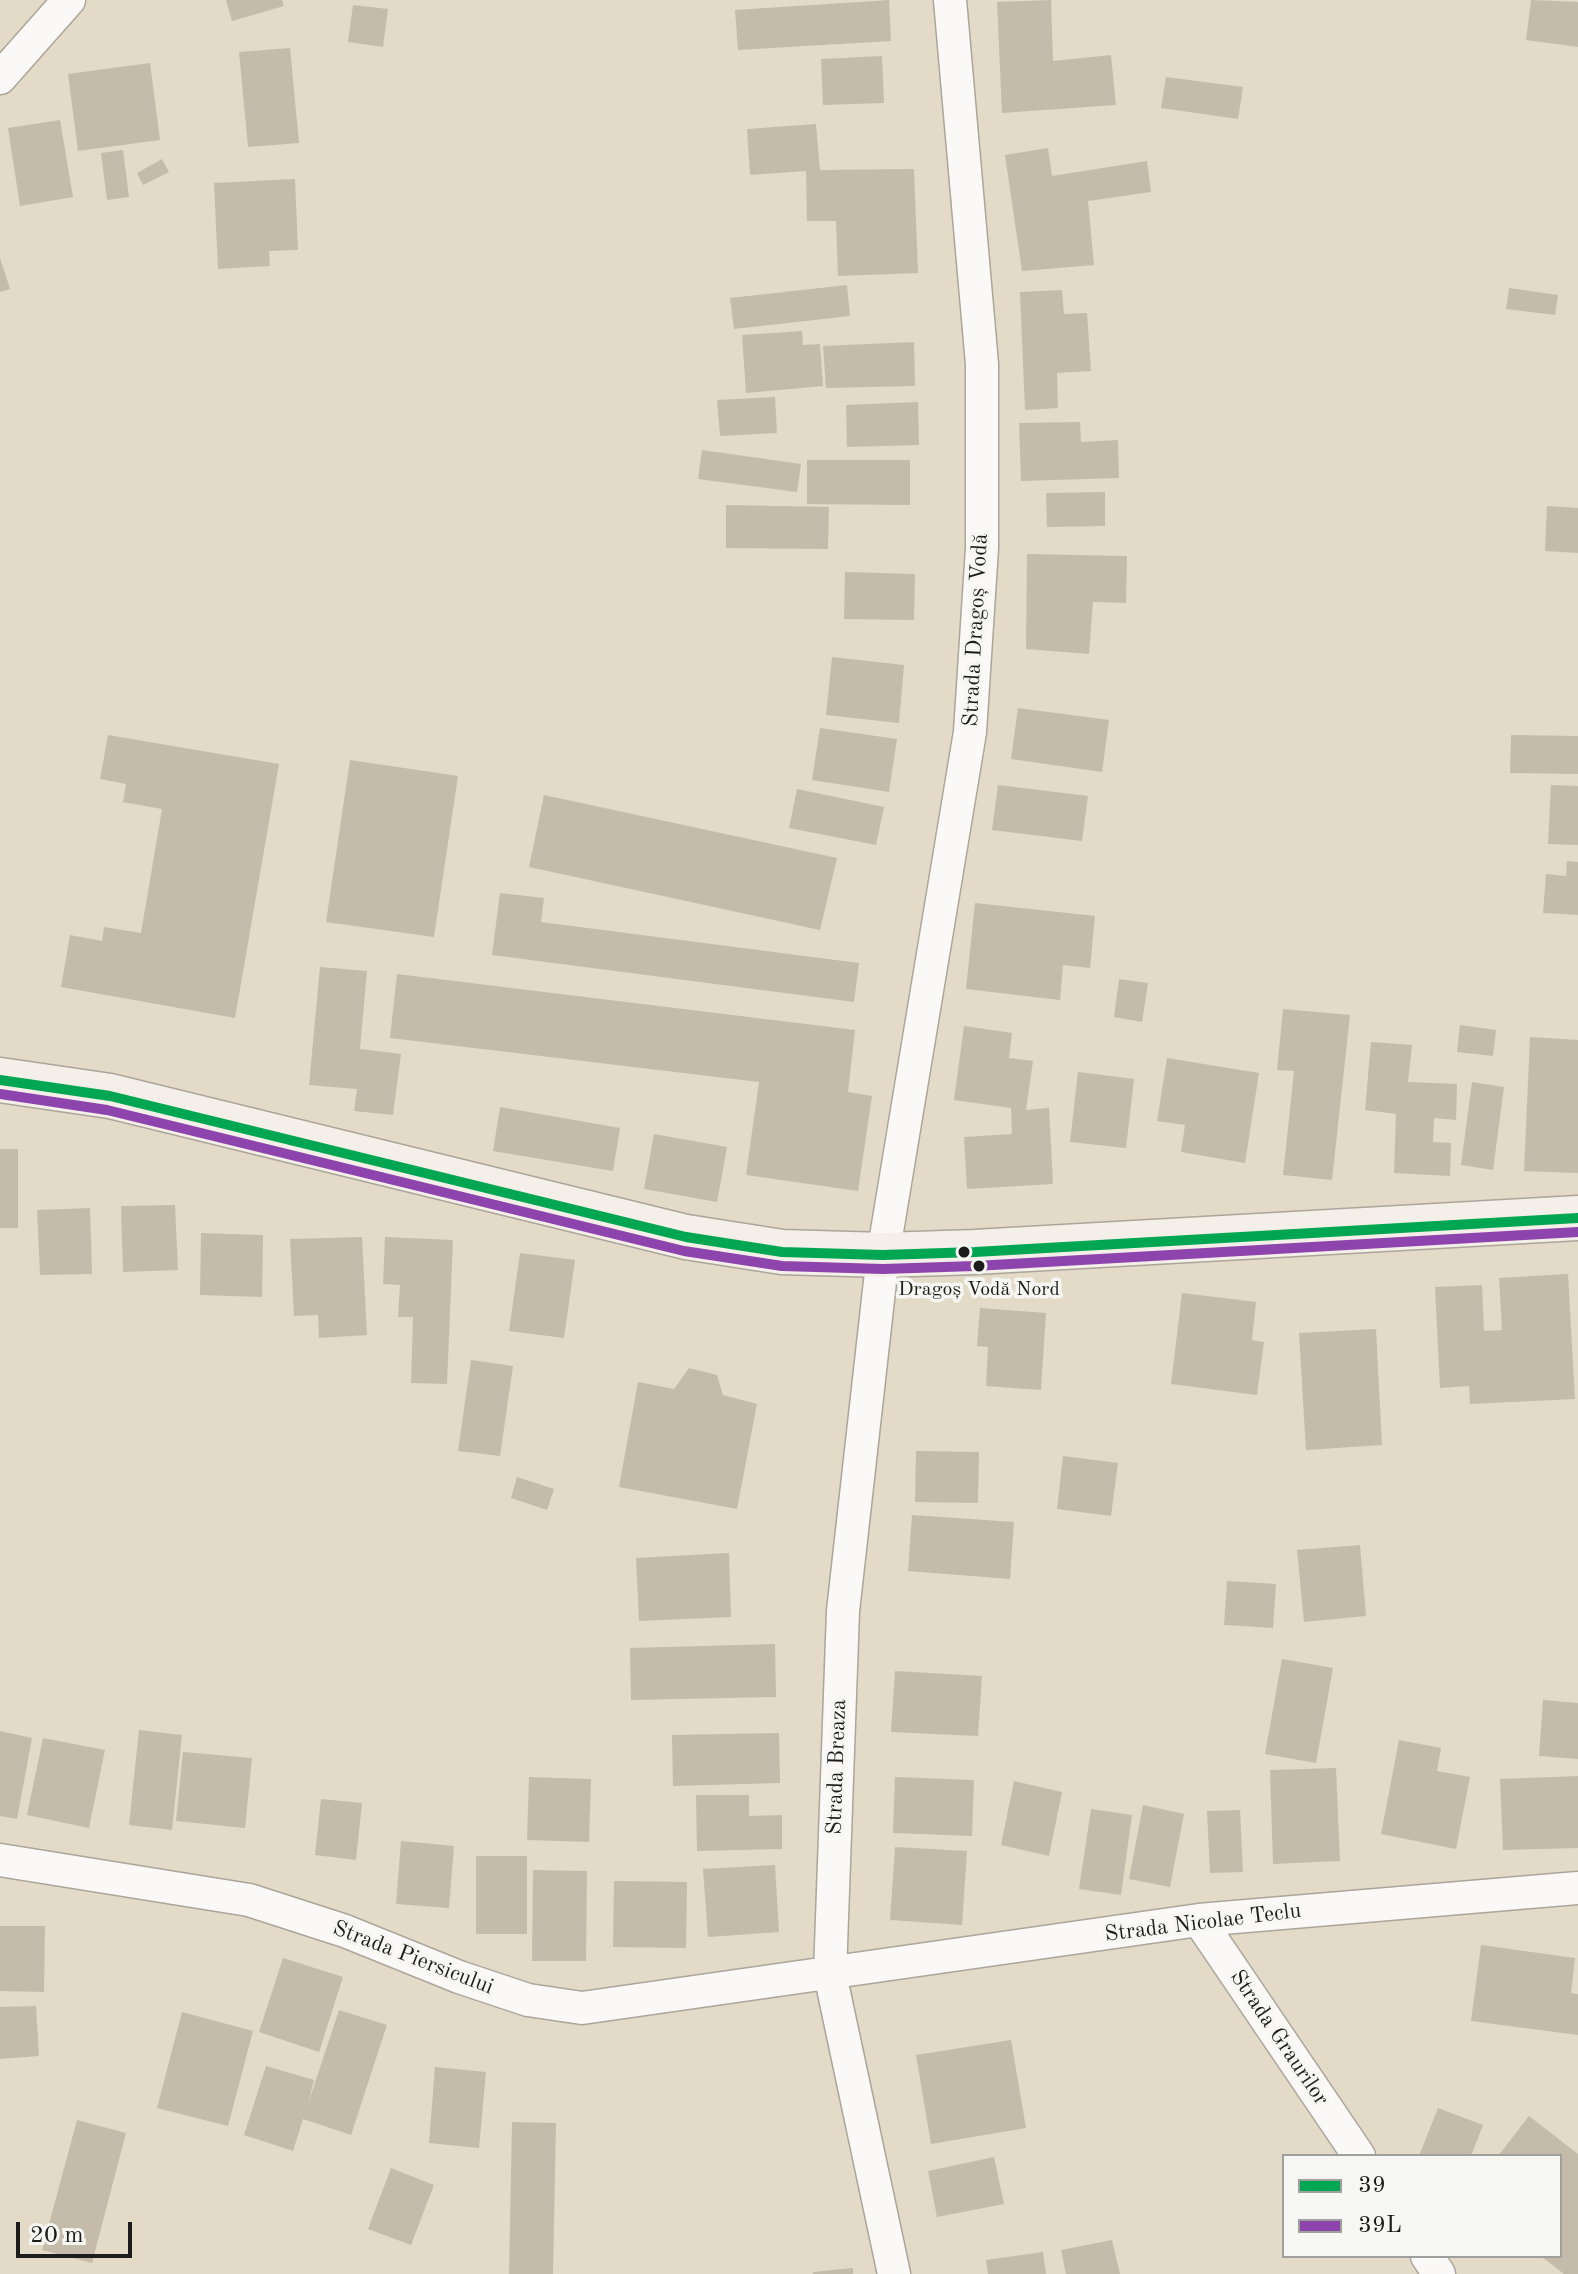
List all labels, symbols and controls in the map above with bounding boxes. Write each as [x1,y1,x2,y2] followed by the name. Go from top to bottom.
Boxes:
[958,533,994,727] street label: Strada Dragoș Vodă
[956,1244,972,1260] unlabelled marker
[971,1258,987,1274] marker: Dragoș Vodă Nord
[898,1278,1060,1302] place label: Dragoș Vodă Nord
[821,1699,853,1835] street label: Strada Breaza
[1103,1898,1303,1948] street label: Strada Nicolae Teclu
[329,1915,497,2001] street label: Strada Piersicului
[1224,1965,1334,2111] street label: Strada Graurilor
[1282,2154,1562,2258] legend
[1358,2174,1386,2198] text: 39
[20,2206,136,2256] scale bar
[1358,2214,1402,2238] text: 39L
[30,2224,84,2248] text: 20 m

